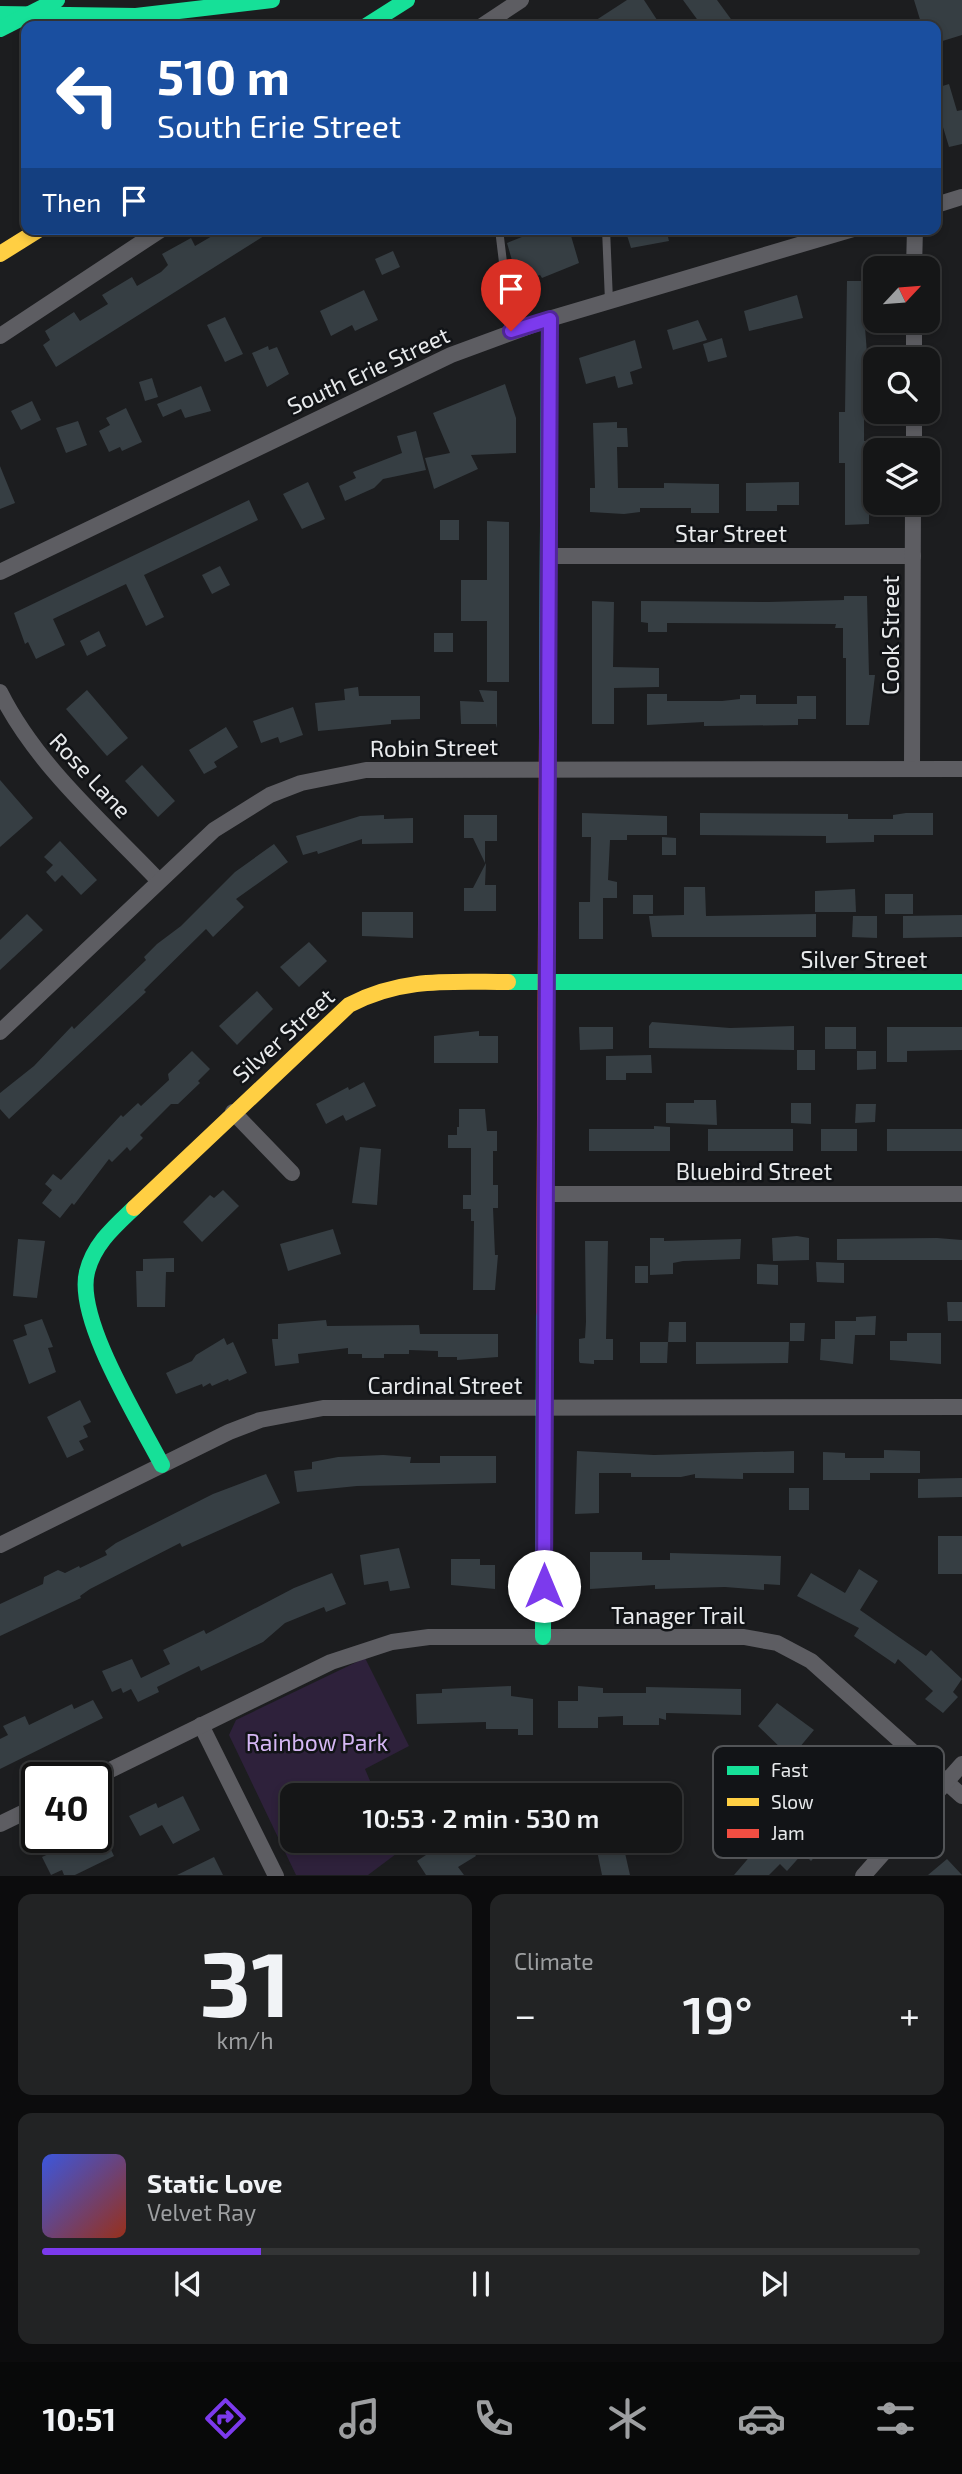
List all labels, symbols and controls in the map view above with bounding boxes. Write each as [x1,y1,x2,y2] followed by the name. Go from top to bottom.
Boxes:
[157,46,290,105] text: 510 m
[42,49,133,140] icon: left
[157,106,401,144] text: South Erie Street
[115,182,153,220] icon: arrive
[42,186,101,217] text: Then
[863,256,940,332] north arrow
[863,256,940,515] map controls
[481,259,541,331] pin
[492,270,530,308] icon: arrive
[283,320,454,420] street label: South Erie Street
[863,347,940,424] button: search
[863,438,940,515] button: layers
[675,519,787,547] street label: Star Street
[876,575,904,695] street label: Cook Street
[44,727,138,823] street label: Rose Lane
[370,732,499,762] street label: Robin Street
[800,945,928,973] street label: Silver Street
[226,982,340,1088] street label: Silver Street
[676,1157,833,1185] street label: Bluebird Street
[368,1371,523,1399] street label: Cardinal Street
[507,1549,581,1623] position arrow
[611,1601,745,1629] street label: Tanager Trail
[246,1728,389,1756] park label: Rainbow Park
[713,1746,944,1858] legend
[771,1758,808,1781] text: Fast
[21,1762,112,1853] speed limit sign: 40
[771,1790,814,1813] text: Slow
[363,1802,599,1833] text: 10:53 · 2 min · 530 m
[771,1821,805,1844] text: Jam
[200,1926,290,2035] text: 31
[514,1947,594,1975] text: Climate
[682,1982,753,2044] text: 19°
[514,1991,536,2037] text: −
[899,1991,920,2037] text: +
[216,2026,274,2054] text: km/h
[147,2167,283,2198] text: Static Love
[147,2198,256,2226] text: Velvet Ray
[169,2265,207,2303] icon: previous
[462,2265,500,2303] icon: pause
[755,2265,793,2303] icon: next
[201,2394,250,2443] icon: directions
[335,2394,384,2443] icon: music
[469,2394,518,2443] icon: phone
[603,2394,652,2443] icon: climate
[737,2394,786,2443] icon: car
[871,2394,920,2443] icon: filters
[42,2399,116,2437] text: 10:51

